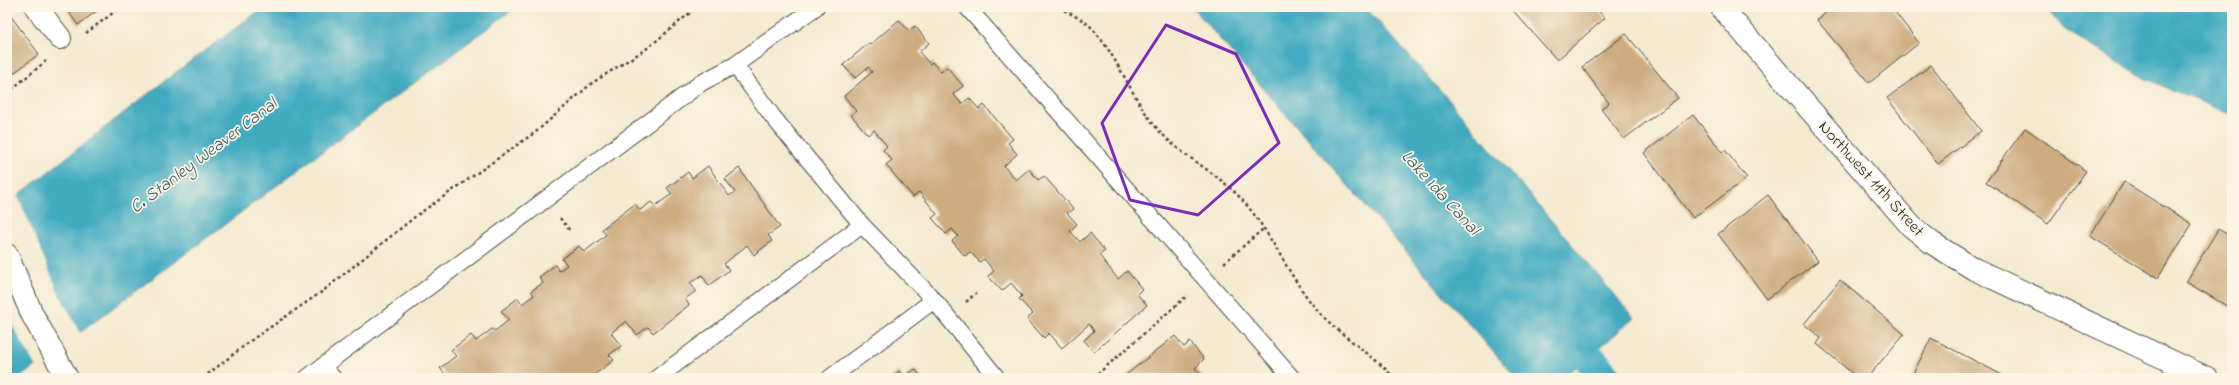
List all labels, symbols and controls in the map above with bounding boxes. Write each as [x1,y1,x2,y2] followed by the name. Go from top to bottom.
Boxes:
[125,91,285,221] water label: C. Stanley Weaver Canal
[1812,115,1930,243] street label: Northwest 11th Street
[1394,145,1486,243] water label: Lake Ida Canal

